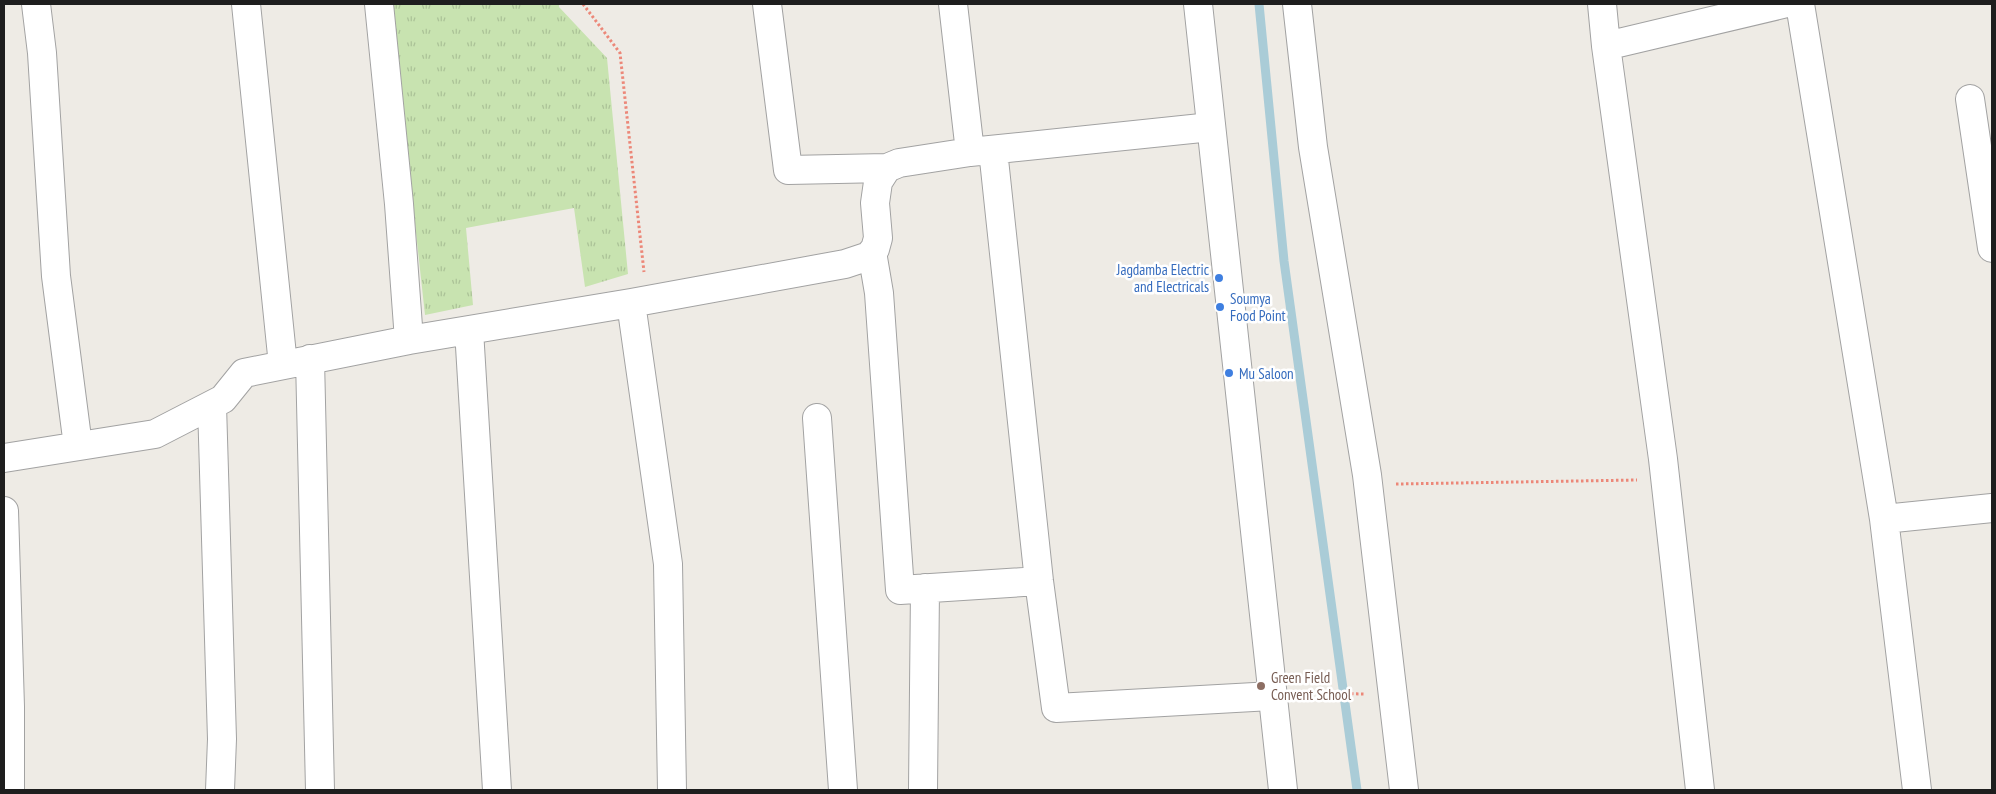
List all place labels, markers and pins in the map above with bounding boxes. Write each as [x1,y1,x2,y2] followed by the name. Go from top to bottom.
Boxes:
[1116,260,1210,296] place label: Jagdamba Electric and Electricals
[1213,272,1225,284] marker: Jagdamba Electric and Electricals
[1230,289,1286,325] place label: Soumya Food Point
[1214,301,1226,313] marker: Soumya Food Point
[1239,364,1294,383] place label: Mu Saloon
[1223,367,1235,379] marker: Mu Saloon
[1271,668,1352,704] place label: Green Field Convent School
[1255,680,1267,692] marker: Green Field Convent School

